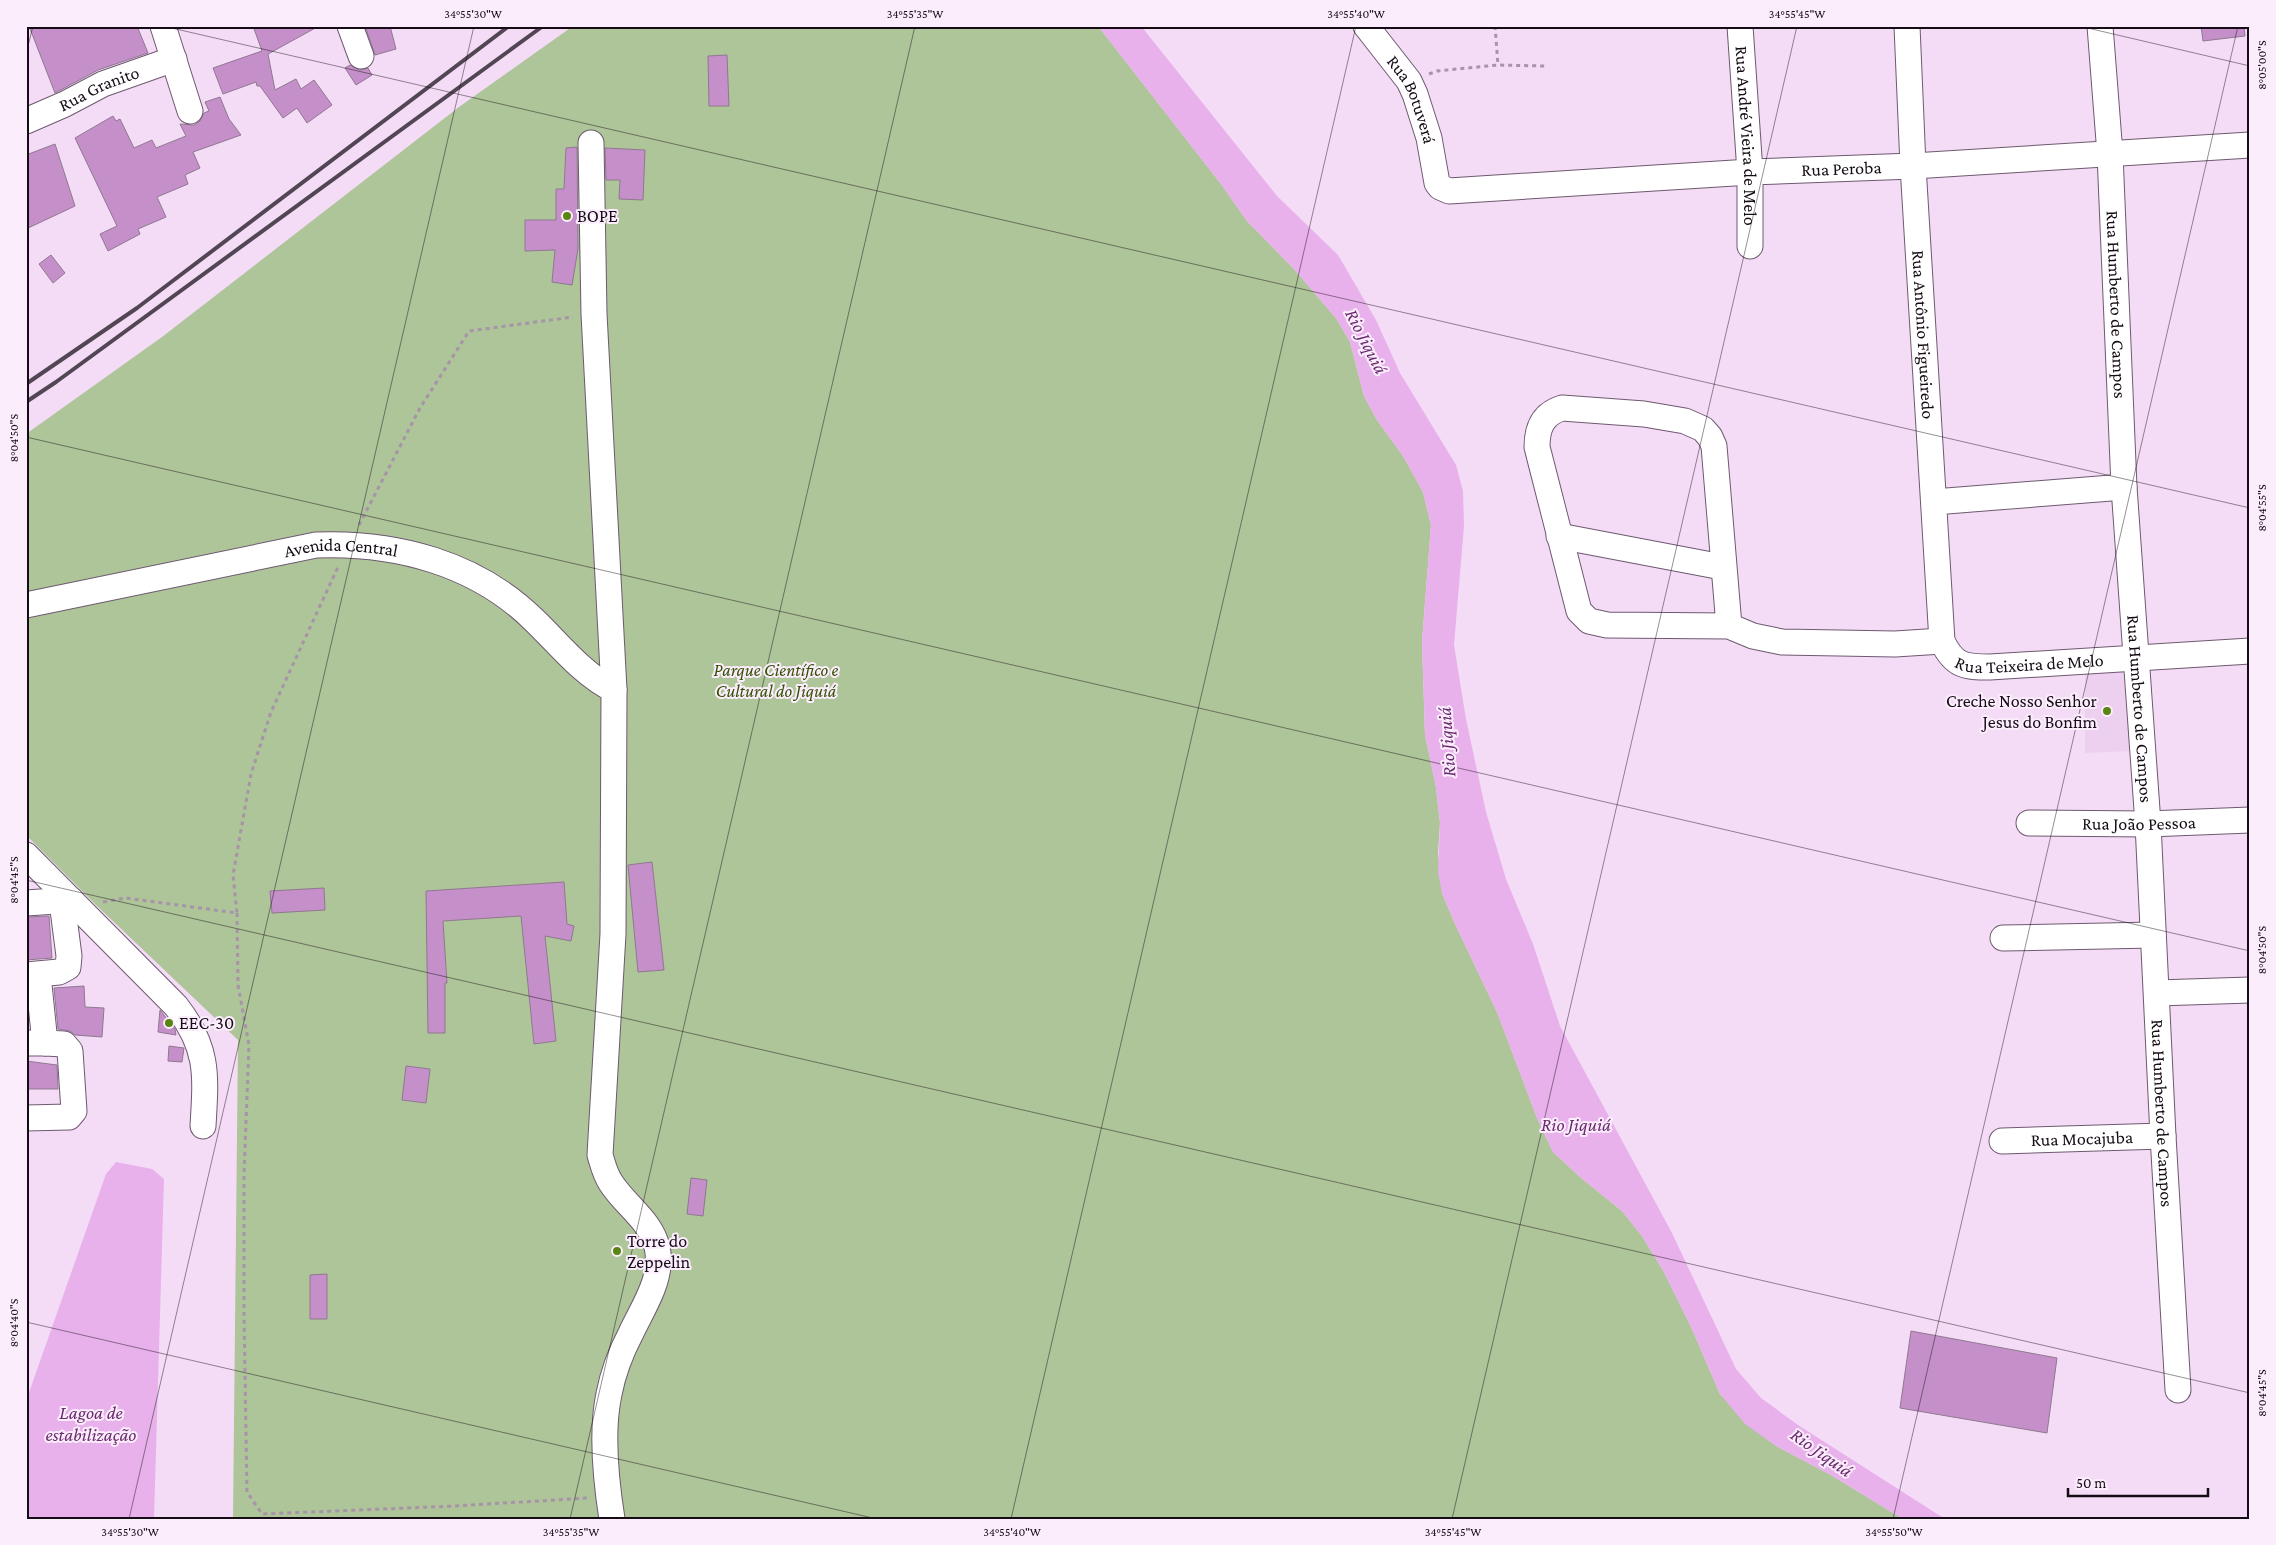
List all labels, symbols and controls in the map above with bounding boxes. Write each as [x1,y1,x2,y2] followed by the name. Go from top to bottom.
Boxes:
[444,7,502,21] text: 34°55'30"W
[887,7,943,21] text: 34°55'35"W
[1327,7,1385,21] text: 34°55'40"W
[1769,7,1825,21] text: 34°55'45"W
[2255,40,2269,90] text: 8°05'00"S
[1731,45,1760,226] street label: Rua André Vieira de Melo
[1383,51,1440,145] street label: Rua Botuverá
[56,62,142,115] street label: Rua Granito
[1801,157,1882,180] street label: Rua Peroba
[577,206,618,226] place label: BOPE
[561,210,573,222] marker: BOPE
[2102,210,2130,399] street label: Rua Humberto de Campos
[1908,250,1938,420] street label: Rua Antônio Figueiredo
[1341,305,1392,377] water label: Rio Jiquiá
[7,413,21,462] text: 8°04'50"S
[2255,484,2269,532] text: 8°04'55"S
[282,535,400,561] street label: Avenida Central
[2123,614,2156,803] street label: Rua Humberto de Campos
[1952,650,2104,677] street label: Rua Teixeira de Melo
[714,660,839,701] park label: Parque Científico e Cultural do Jiquiá
[1946,691,2098,732] place label: Creche Nosso Senhor Jesus do Bonfim
[2101,705,2113,717] marker: Creche Nosso Senhor Jesus do Bonfim
[1434,706,1459,778] water label: Rio Jiquiá
[2082,812,2196,834] street label: Rua João Pessoa
[7,856,21,904] text: 8°04'45"S
[2255,925,2269,974] text: 8°04'50"S
[179,1013,234,1033] place label: EEC-30
[163,1017,175,1029] marker: EEC-30
[2147,1019,2177,1208] street label: Rua Humberto de Campos
[1541,1114,1611,1135] water label: Rio Jiquiá
[2031,1127,2133,1150] street label: Rua Mocajuba
[627,1231,691,1272] place label: Torre do Zeppelin
[611,1245,623,1257] marker: Torre do Zeppelin
[7,1298,21,1347] text: 8°04'40"S
[2255,1369,2269,1417] text: 8°04'45"S
[46,1402,136,1445] water label: Lagoa de estabilização
[1787,1424,1857,1481] water label: Rio Jiquiá
[2068,1465,2208,1497] scale bar
[2076,1475,2106,1491] text: 50 m
[101,1525,159,1539] text: 34°55'30"W
[543,1525,599,1539] text: 34°55'35"W
[983,1525,1041,1539] text: 34°55'40"W
[1425,1525,1481,1539] text: 34°55'45"W
[1865,1525,1923,1539] text: 34°55'50"W

